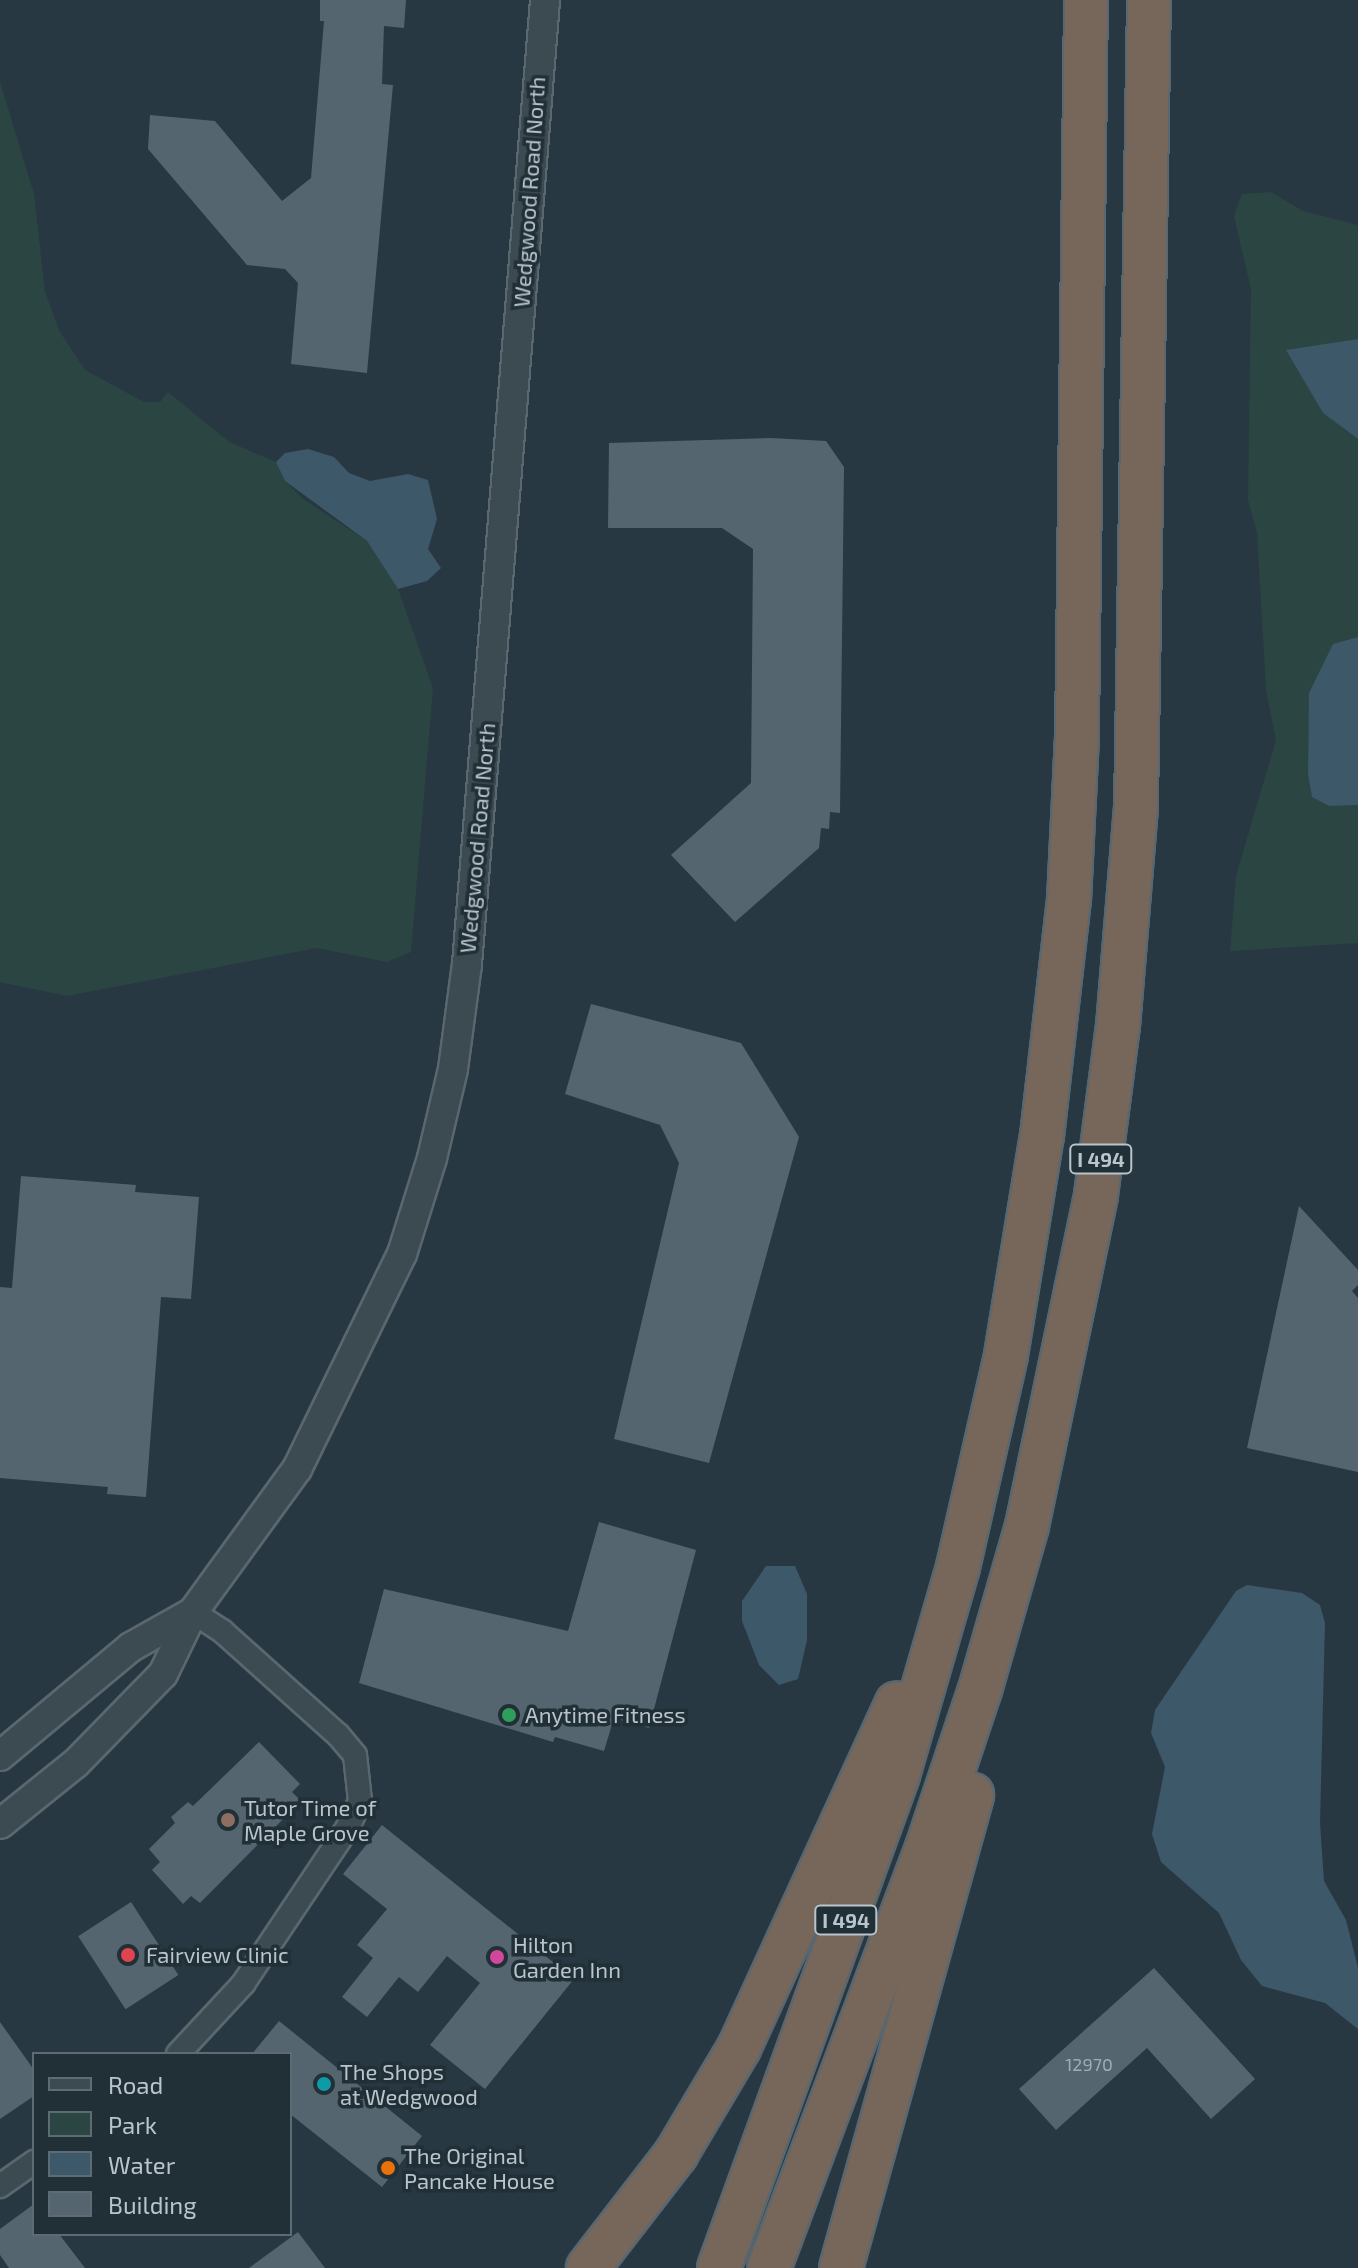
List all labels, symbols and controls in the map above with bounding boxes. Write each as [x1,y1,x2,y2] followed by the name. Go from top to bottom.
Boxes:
[508,76,550,308] street label: Wedgwood Road North
[454,722,500,954] street label: Wedgwood Road North
[1069,1143,1133,1175] road number: I 494
[525,1702,686,1728] place label: Anytime Fitness
[500,1706,518,1724] marker: Anytime Fitness
[244,1794,377,1846] place label: Tutor Time of Maple Grove
[219,1811,237,1829] marker: Tutor Time of Maple Grove
[814,1904,878,1936] road number: I 494
[513,1931,621,1982] place label: Hilton Garden Inn
[146,1942,289,1968] place label: Fairview Clinic
[117,1944,139,1966] marker: Fairview Clinic
[488,1948,506,1966] marker: Hilton Garden Inn
[32,2052,292,2236] legend
[1065,2053,1113,2075] house number: 12970
[340,2058,478,2110] place label: The Shops at Wedgwood
[108,2070,163,2099] text: Road
[315,2075,333,2093] marker: The Shops at Wedgwood
[108,2110,157,2139] text: Park
[404,2142,555,2194] place label: The Original Pancake House
[108,2150,175,2179] text: Water
[379,2159,397,2177] marker: The Original Pancake House
[108,2190,197,2219] text: Building

